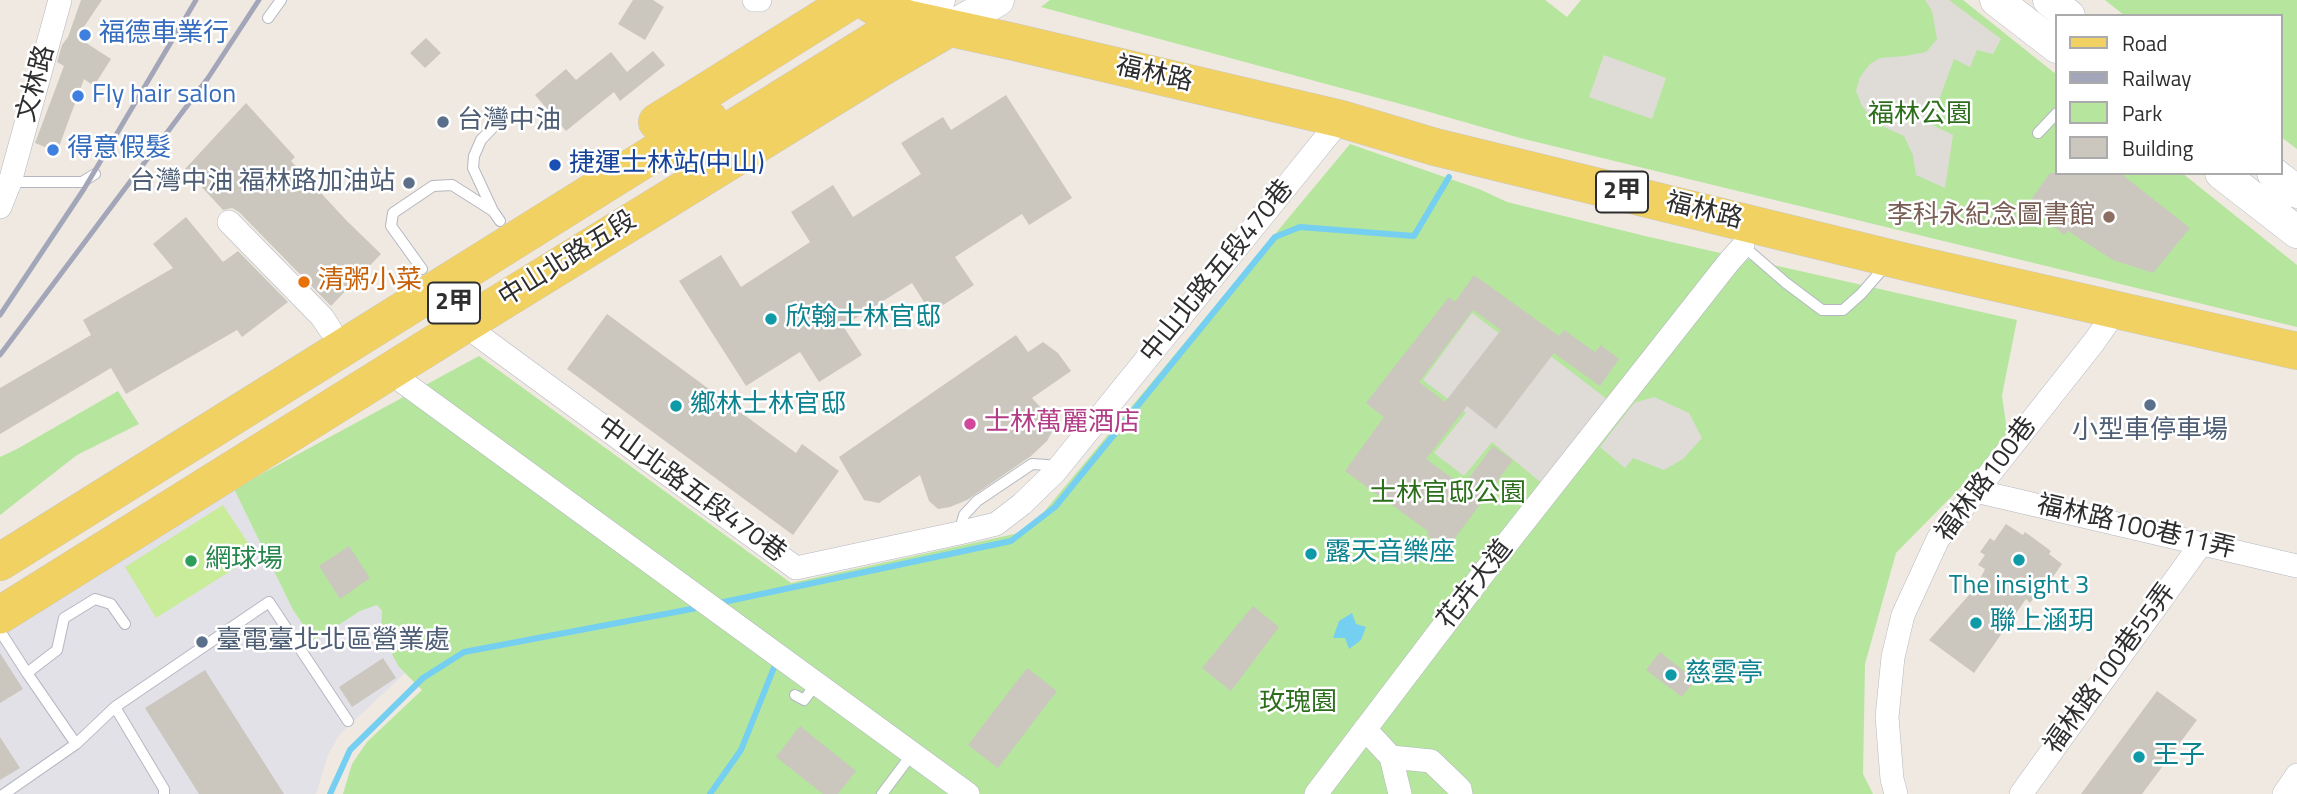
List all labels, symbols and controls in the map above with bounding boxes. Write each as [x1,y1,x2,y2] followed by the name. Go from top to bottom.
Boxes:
[2056,14,2283,175] legend
[99,19,229,51] place label: 福德車業行
[77,27,93,43] marker: 福德車業行
[2122,27,2167,59] text: Road
[12,42,62,126] street label: 文林路
[1112,51,1196,99] street label: 福林路
[2122,62,2191,94] text: Railway
[92,80,236,112] place label: Fly hair salon
[70,88,86,104] marker: Fly hair salon
[2122,97,2162,129] text: Park
[1868,100,1972,132] park label: 福林公園
[457,106,561,138] place label: 台灣中油
[435,114,451,130] marker: 台灣中油
[2122,132,2193,164] text: Building
[67,134,171,166] place label: 得意假髮
[45,142,61,158] marker: 得意假髮
[569,149,765,181] place label: 捷運士林站(中山)
[547,157,563,173] marker: 捷運士林站(中山)
[129,167,395,199] place label: 台灣中油 福林路加油站
[1596,172,1648,212] road number: 2甲
[1135,174,1301,370] street label: 中山北路五段470巷
[401,175,417,191] marker: 台灣中油 福林路加油站
[1662,187,1746,237] street label: 福林路
[1887,201,2095,233] place label: 李科永紀念圖書館
[494,205,642,315] street label: 中山北路五段
[2101,209,2117,225] marker: 李科永紀念圖書館
[318,266,422,298] place label: 清粥小菜
[296,274,312,290] marker: 清粥小菜
[428,282,480,324] road number: 2甲
[785,303,941,335] place label: 欣翰士林官邸
[763,311,779,327] marker: 欣翰士林官邸
[690,390,846,422] place label: 鄉林士林官邸
[2142,397,2158,413] marker: 小型車停車場
[668,398,684,414] marker: 鄉林士林官邸
[984,408,1140,440] place label: 士林萬麗酒店
[591,412,791,570] street label: 中山北路五段470巷
[1930,412,2044,548] street label: 福林路100巷
[962,416,978,432] marker: 士林萬麗酒店
[2072,416,2228,448] place label: 小型車停車場
[1370,479,1526,511] park label: 士林官邸公園
[2034,490,2238,566] street label: 福林路100巷11弄
[1432,534,1520,636] street label: 花卉大道
[1325,538,1455,570] place label: 露天音樂座
[205,545,283,577] place label: 網球場
[1303,546,1319,562] marker: 露天音樂座
[2011,552,2027,568] marker: The insight 3
[183,553,199,569] marker: 網球場
[1949,571,2089,603] place label: The insight 3
[2039,578,2183,760] street label: 福林路100巷55弄
[1990,607,2094,639] place label: 聯上涵玥
[1968,615,1984,631] marker: 聯上涵玥
[216,626,450,658] place label: 臺電臺北北區營業處
[194,634,210,650] marker: 臺電臺北北區營業處
[1685,659,1763,691] place label: 慈雲亭
[1663,667,1679,683] marker: 慈雲亭
[1259,688,1337,720] park label: 玫瑰園
[2153,741,2205,773] place label: 王子
[2131,749,2147,765] marker: 王子

